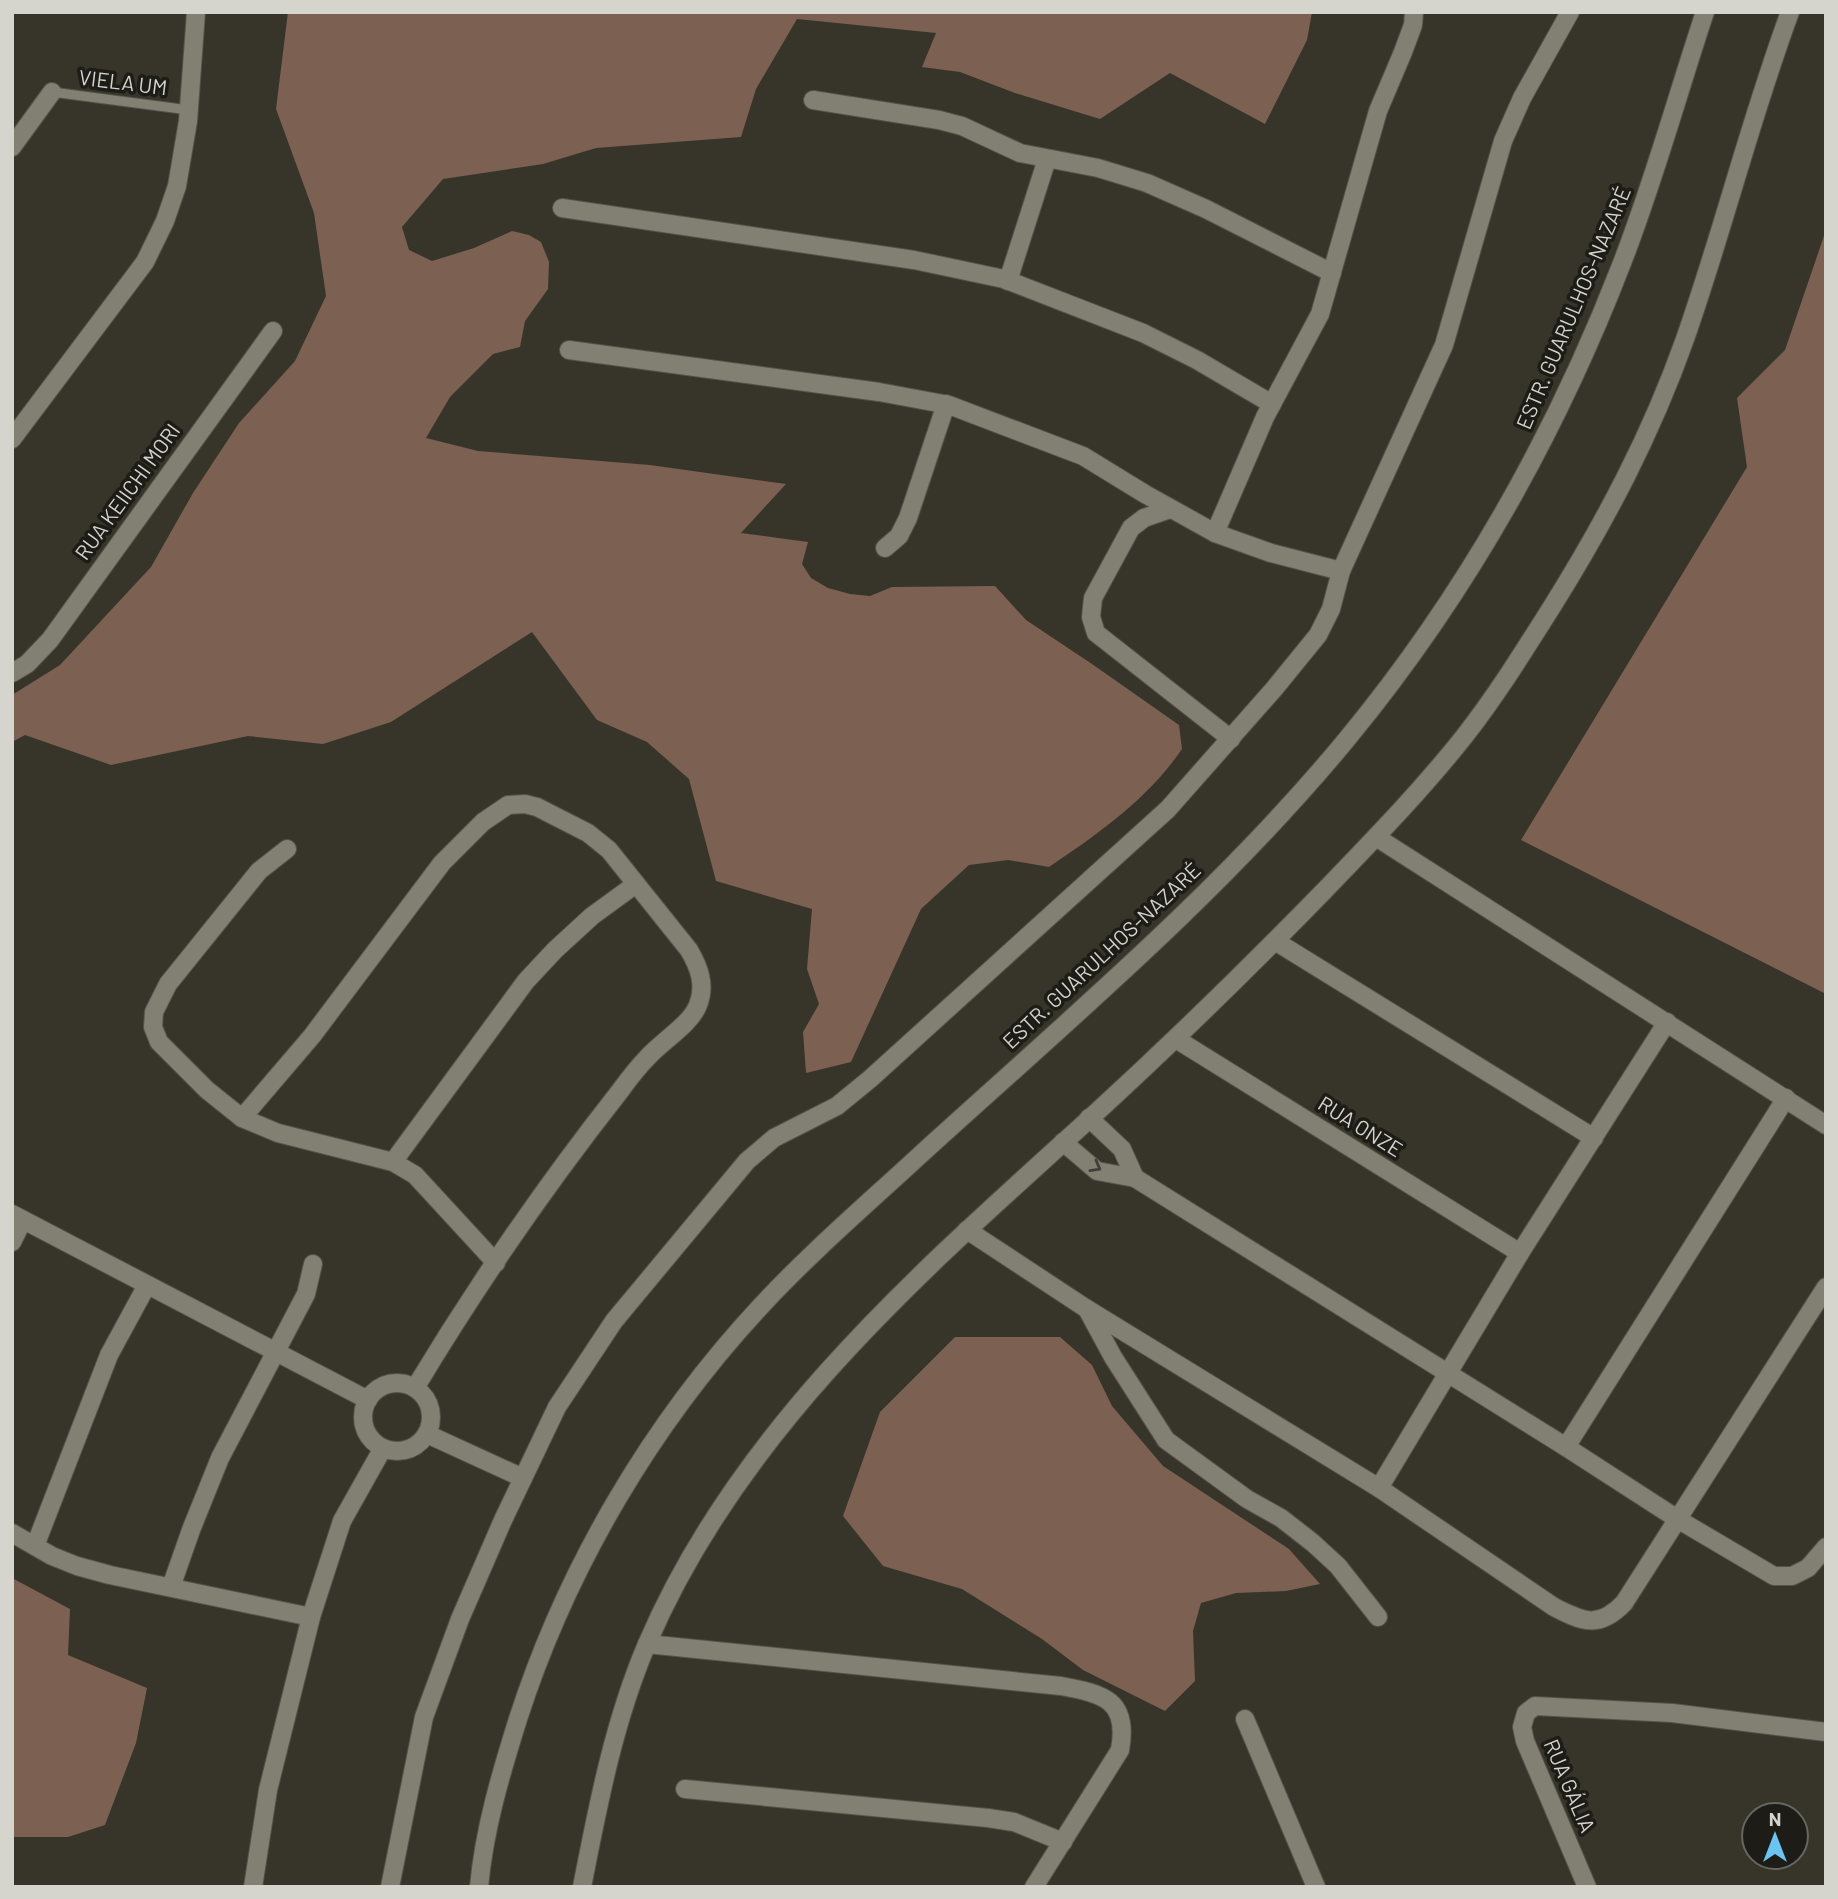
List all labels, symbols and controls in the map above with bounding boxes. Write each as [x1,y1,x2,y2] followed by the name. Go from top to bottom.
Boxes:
[78,64,169,99] street label: VIELA UM
[1510,182,1635,433] street label: ESTR. GUARULHOS-NAZARÉ
[69,418,185,564] street label: RUA KEIICHI MORI
[997,857,1205,1053] street label: ESTR. GUARULHOS-NAZARÉ
[1314,1090,1408,1161] street label: RUA ONZE
[1088,1159,1101,1172] one-way arrow
[1540,1735,1601,1836] street label: RUA GÁLIA
[1740,1801,1810,1871] north arrow
[1769,1807,1781,1830] text: N

